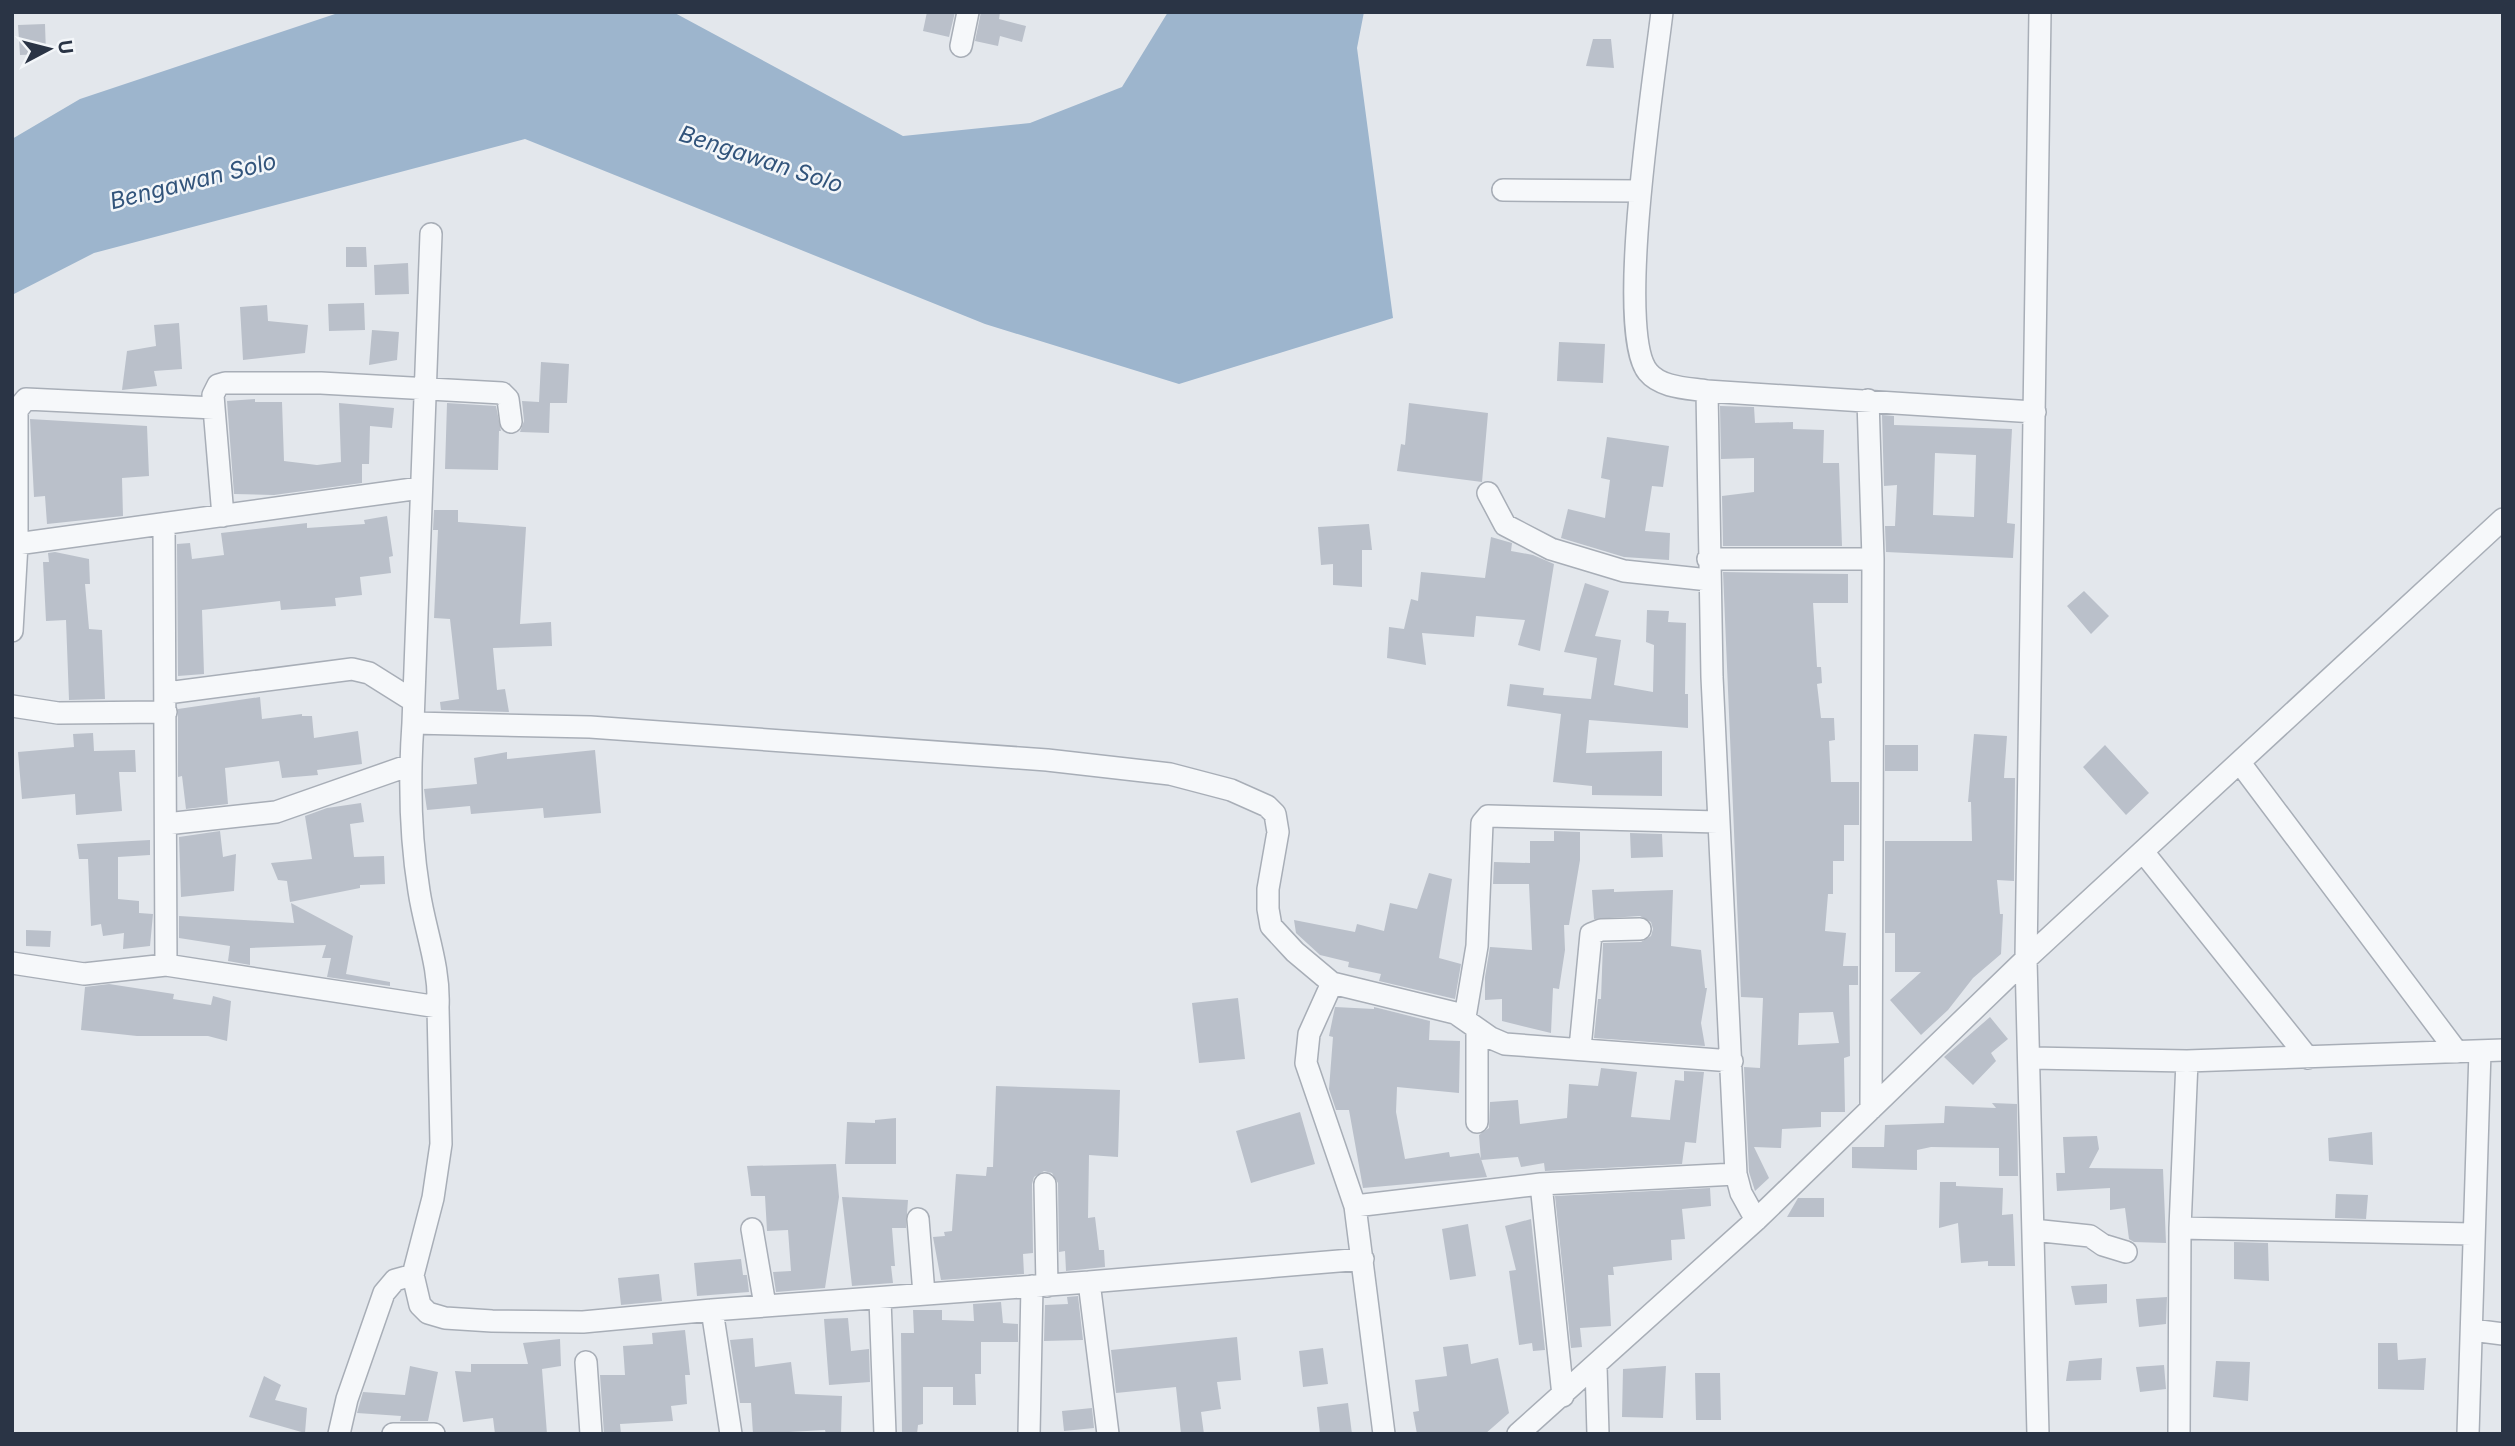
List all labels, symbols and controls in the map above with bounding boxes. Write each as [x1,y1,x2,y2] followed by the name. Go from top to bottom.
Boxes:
[14,14,84,84] north arrow
[53,39,78,55] text: U
[676,119,846,199] water label: Bengawan Solo
[107,147,279,215] water label: Bengawan Solo

